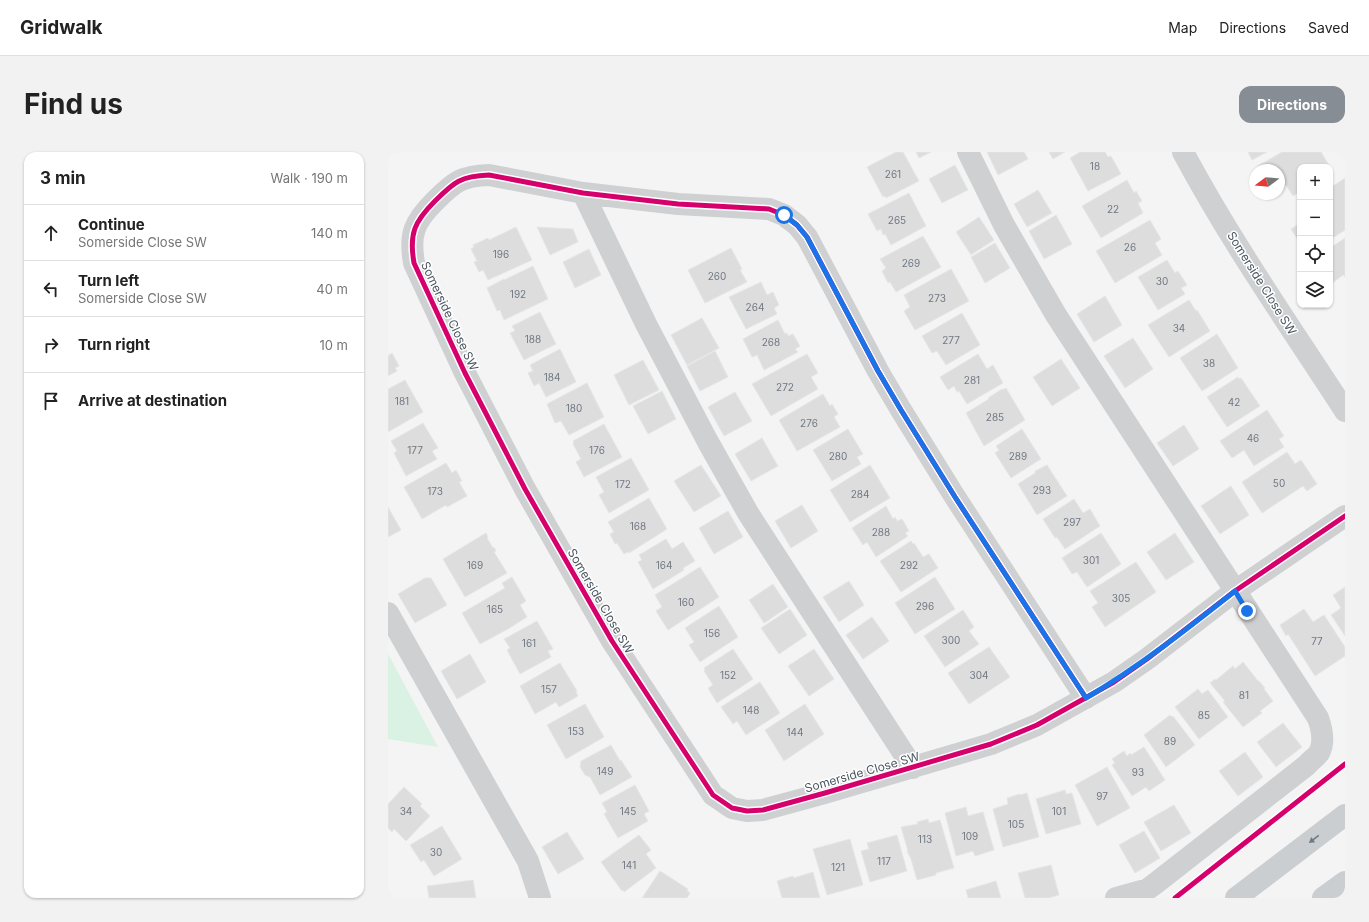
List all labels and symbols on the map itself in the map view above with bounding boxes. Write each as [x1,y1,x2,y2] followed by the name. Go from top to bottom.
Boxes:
[1090,160,1100,172] house number: 18
[1249,164,1285,200] north arrow
[885,168,901,180] house number: 261
[1107,203,1119,215] house number: 22
[775,206,793,224] route start
[888,214,906,226] house number: 265
[1224,229,1300,338] street label: Somerside Close SW
[1124,241,1136,253] house number: 26
[493,248,509,260] house number: 196
[902,257,920,269] house number: 269
[418,259,482,373] street label: Somerside Close SW
[708,270,726,282] house number: 260
[1156,275,1168,287] house number: 30
[510,288,526,300] house number: 192
[928,292,946,304] house number: 273
[746,301,764,313] house number: 264
[1173,322,1185,334] house number: 34
[525,333,541,345] house number: 188
[942,334,960,346] house number: 277
[762,336,780,348] house number: 268
[1203,357,1215,369] house number: 38
[544,371,560,383] house number: 184
[964,374,980,386] house number: 281
[776,381,794,393] house number: 272
[395,395,409,407] house number: 181
[1228,396,1240,408] house number: 42
[566,402,582,414] house number: 180
[986,411,1004,423] house number: 285
[800,417,818,429] house number: 276
[1247,432,1259,444] house number: 46
[407,444,423,456] house number: 177
[589,444,605,456] house number: 176
[829,450,847,462] house number: 280
[1009,450,1027,462] house number: 289
[1273,477,1285,489] house number: 50
[615,478,631,490] house number: 172
[1033,484,1051,496] house number: 293
[427,485,443,497] house number: 173
[851,488,869,500] house number: 284
[1063,516,1081,528] house number: 297
[630,520,646,532] house number: 168
[872,526,890,538] house number: 288
[565,546,637,656] street label: Somerside Close SW
[1083,554,1099,566] house number: 301
[467,559,483,571] house number: 169
[656,559,672,571] house number: 164
[900,559,918,571] house number: 292
[1112,592,1130,604] house number: 305
[678,596,694,608] house number: 160
[916,600,934,612] house number: 296
[1238,602,1256,620] route end
[487,603,503,615] house number: 165
[704,627,720,639] house number: 156
[942,634,960,646] house number: 300
[1311,635,1323,647] house number: 77
[522,637,536,649] house number: 161
[720,669,736,681] house number: 152
[970,669,988,681] house number: 304
[541,683,557,695] house number: 157
[1239,689,1249,701] house number: 81
[743,704,759,716] house number: 148
[1198,709,1210,721] house number: 85
[568,725,584,737] house number: 153
[787,726,804,738] house number: 144
[1164,735,1176,747] house number: 89
[803,748,921,796] street label: Somerside Close SW
[597,765,613,777] house number: 149
[1132,766,1144,778] house number: 93
[1096,790,1108,802] house number: 97
[400,805,412,817] house number: 34
[620,805,636,817] house number: 145
[1052,805,1066,817] house number: 101
[1008,818,1024,830] house number: 105
[962,830,978,842] house number: 109
[918,833,932,845] house number: 113
[1308,834,1319,843] one-way arrow
[430,846,442,858] house number: 30
[877,855,891,867] house number: 117
[622,859,636,871] house number: 141
[831,861,845,873] house number: 121

